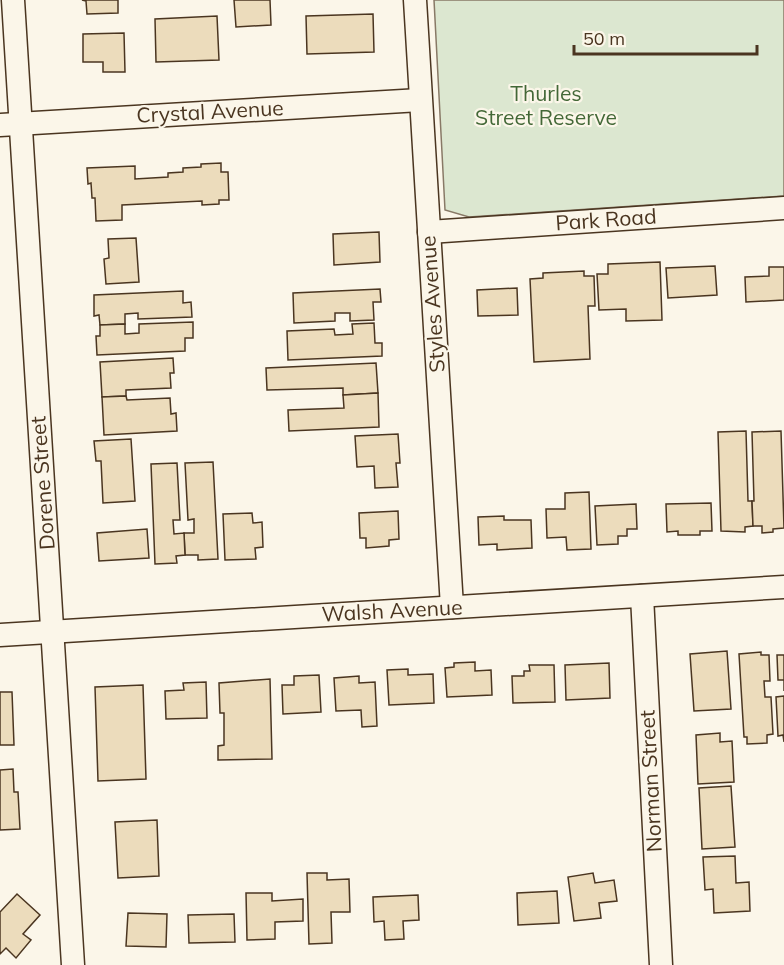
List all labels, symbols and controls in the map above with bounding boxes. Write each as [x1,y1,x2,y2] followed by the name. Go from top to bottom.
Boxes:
[574,18,757,56] scale bar
[583,27,625,50] text: 50 m
[475,80,617,130] park label: Thurles Street Reserve
[136,94,284,128] street label: Crystal Avenue
[555,203,657,235] street label: Park Road
[414,235,450,373] street label: Styles Avenue
[24,415,60,551] street label: Dorene Street
[321,593,463,627] street label: Walsh Avenue
[633,709,667,853] street label: Norman Street

